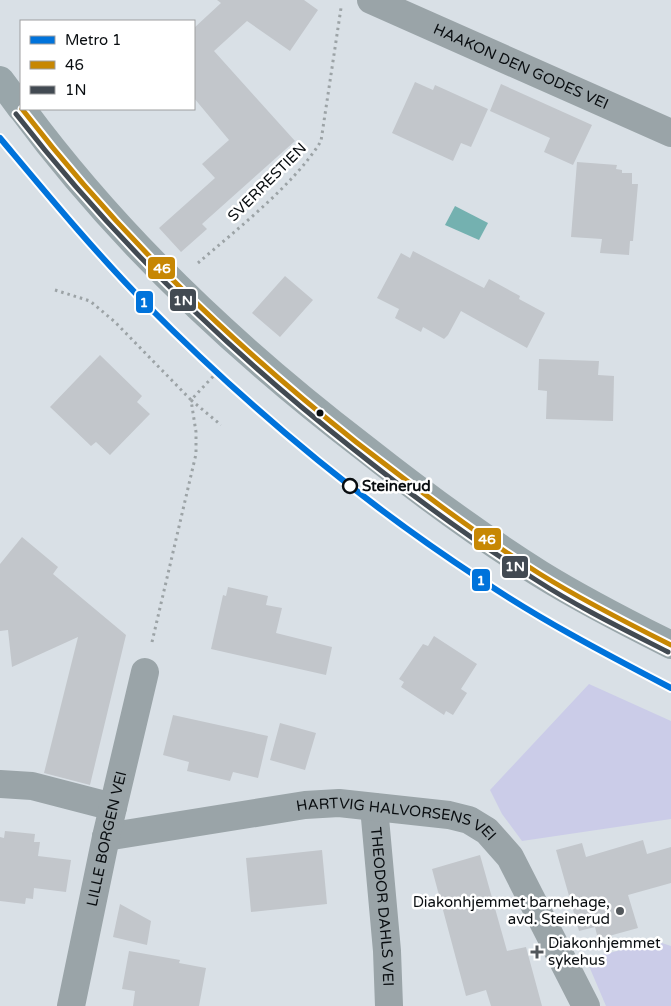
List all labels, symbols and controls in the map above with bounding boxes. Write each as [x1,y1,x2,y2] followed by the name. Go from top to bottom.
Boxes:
[20,20,195,110] legend
[431,20,611,113] street label: HAAKON DEN GODES VEI
[65,31,121,49] text: Metro 1
[65,56,84,74] text: 46
[65,81,86,99] text: 1N
[224,139,310,225] street label: SVERRESTIEN
[147,256,176,280] line badge: 46
[153,260,171,277] text: 46
[169,288,197,312] line badge: 1N
[135,290,154,314] line badge: 1
[173,292,193,309] text: 1N
[140,294,148,311] text: 1
[315,408,325,418] unlabelled marker
[362,477,431,495] place label: Steinerud
[342,478,358,494] marker: Steinerud
[473,527,502,551] line badge: 46
[478,531,496,548] text: 46
[501,555,529,579] line badge: 1N
[505,558,525,575] text: 1N
[471,568,491,592] line badge: 1
[477,572,485,589] text: 1
[83,769,130,908] street label: LILLE BORGEN VEI
[295,794,500,844] street label: HARTVIG HALVORSENS VEI
[367,826,397,987] street label: THEODOR DAHLS VEI
[413,893,610,928] place label: Diakonhjemmet barnehage, avd. Steinerud
[614,905,626,917] marker: Diakonhjemmet barnehage, avd. Steinerud
[548,934,661,969] place label: Diakonhjemmet sykehus
[530,945,544,959] marker: Diakonhjemmet sykehus

